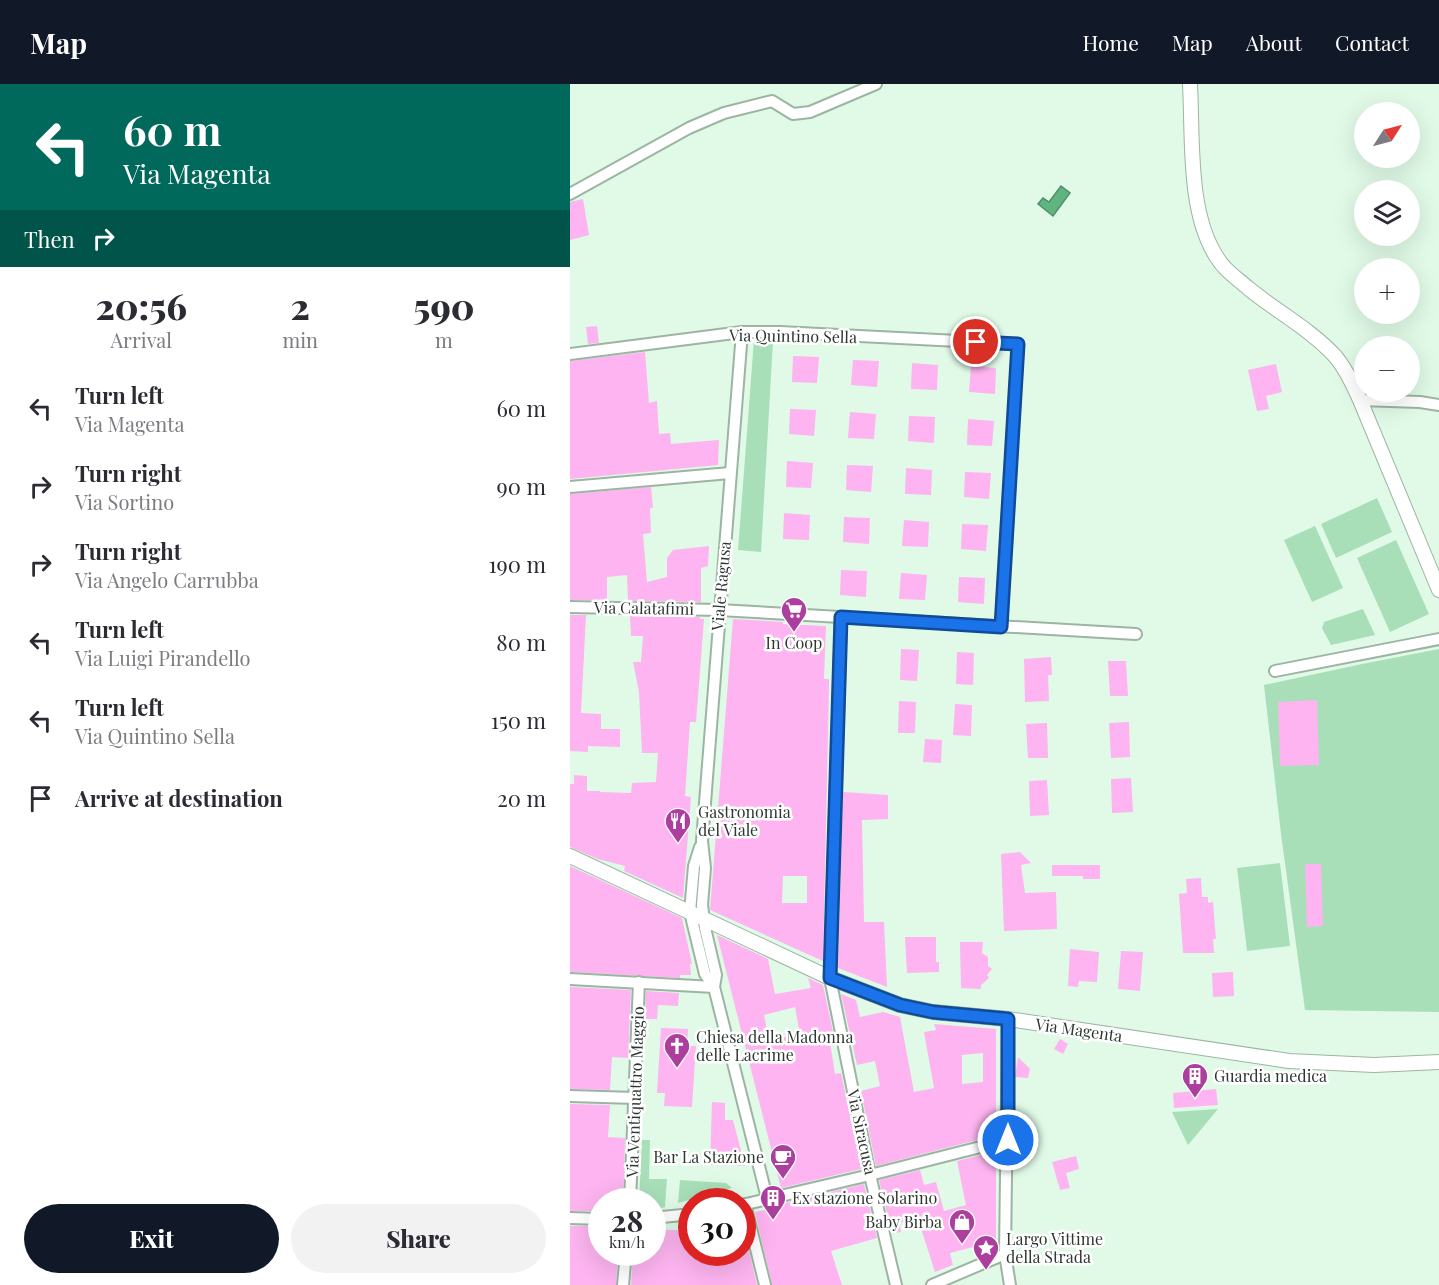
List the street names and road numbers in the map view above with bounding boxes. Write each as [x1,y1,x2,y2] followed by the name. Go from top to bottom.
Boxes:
[728,324,857,347] street label: Via Quintino Sella
[706,540,735,633] street label: Viale Ragusa
[593,596,695,619] street label: Via Calatafimi
[621,1006,648,1179] street label: Via Ventiquattro Maggio
[1033,1013,1124,1046] street label: Via Magenta
[843,1086,882,1176] street label: Via Siracusa

